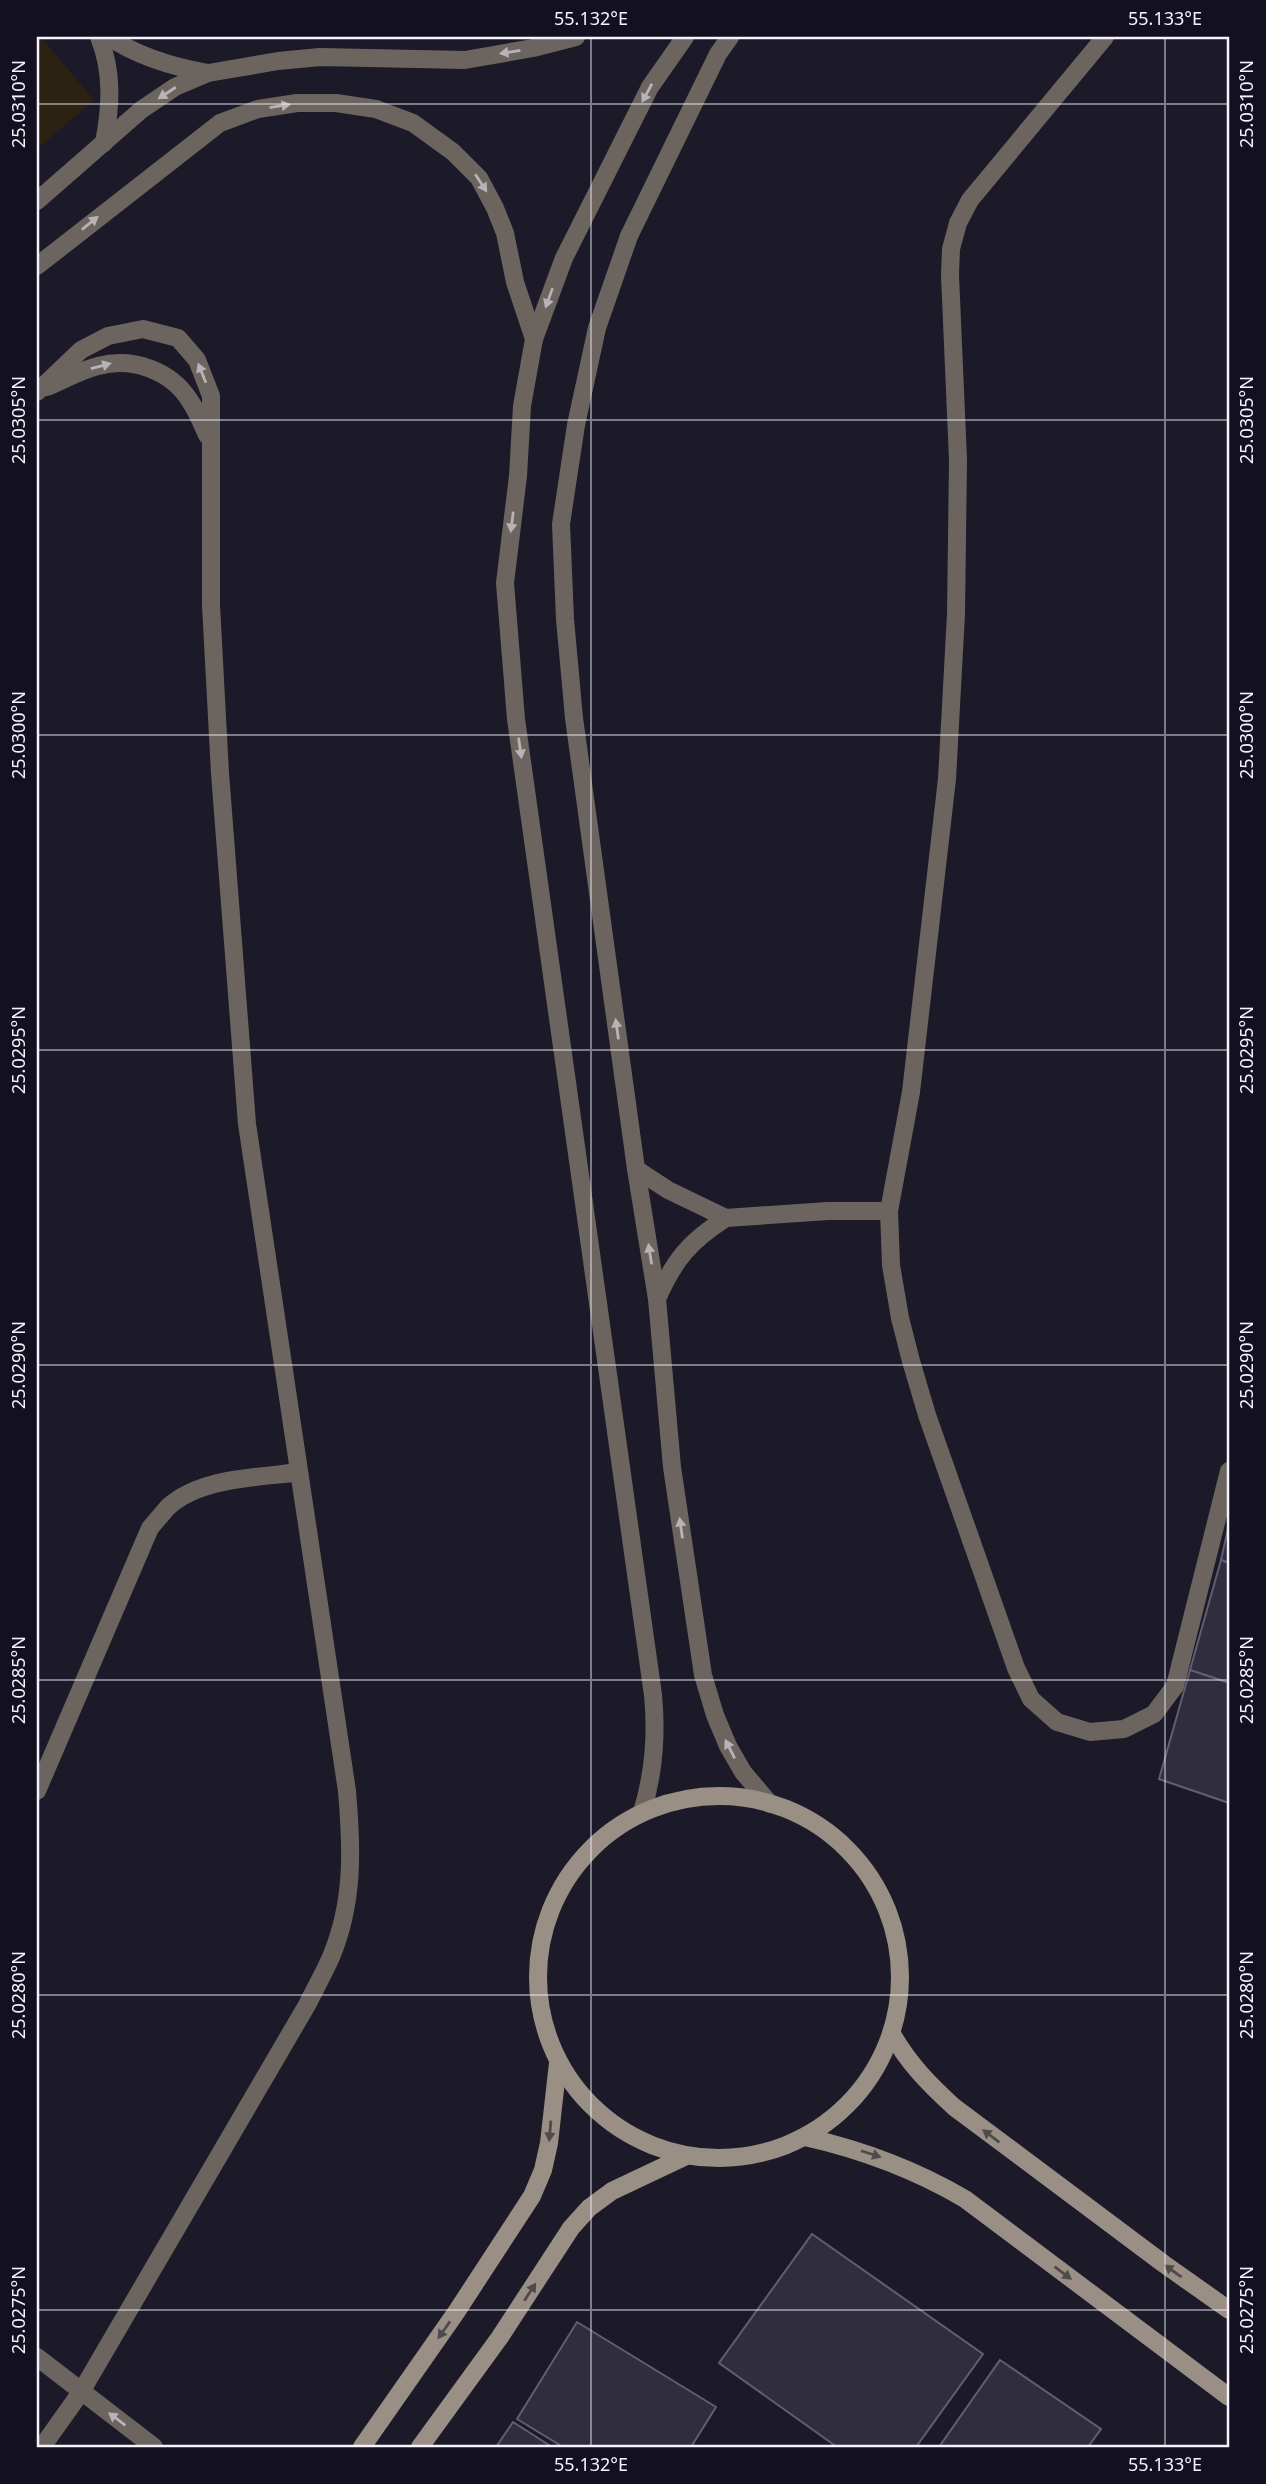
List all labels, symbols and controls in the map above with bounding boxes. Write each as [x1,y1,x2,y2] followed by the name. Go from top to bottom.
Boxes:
[554,6,628,30] text: 55.132°E
[1128,6,1202,30] text: 55.133°E
[499,47,521,58] one-way arrow
[6,60,30,148] text: 25.0310°N
[1234,60,1258,148] text: 25.0310°N
[641,84,653,103] one-way arrow
[157,87,176,100] one-way arrow
[269,100,291,111] one-way arrow
[474,174,487,193] one-way arrow
[80,216,98,231] one-way arrow
[543,288,554,309] one-way arrow
[90,360,112,371] one-way arrow
[197,363,208,384] one-way arrow
[6,376,30,464] text: 25.0305°N
[1234,376,1258,464] text: 25.0305°N
[507,511,518,533] one-way arrow
[6,691,30,779] text: 25.0300°N
[1234,691,1258,779] text: 25.0300°N
[515,737,526,759] one-way arrow
[6,1006,30,1094] text: 25.0295°N
[1234,1006,1258,1094] text: 25.0295°N
[611,1017,622,1039] one-way arrow
[644,1243,655,1265] one-way arrow
[6,1321,30,1409] text: 25.0290°N
[1234,1321,1258,1409] text: 25.0290°N
[675,1517,686,1539] one-way arrow
[6,1636,30,1724] text: 25.0285°N
[1234,1636,1258,1724] text: 25.0285°N
[725,1739,736,1759] one-way arrow
[6,1951,30,2039] text: 25.0280°N
[1234,1951,1258,2039] text: 25.0280°N
[544,2120,555,2142] one-way arrow
[982,2128,1000,2143] one-way arrow
[860,2149,881,2160] one-way arrow
[1164,2264,1182,2278] one-way arrow
[6,2266,30,2354] text: 25.0275°N
[1054,2266,1072,2280] one-way arrow
[1234,2266,1258,2354] text: 25.0275°N
[523,2282,536,2301] one-way arrow
[438,2320,451,2339] one-way arrow
[108,2413,126,2427] one-way arrow
[554,2452,628,2476] text: 55.132°E
[1128,2452,1202,2476] text: 55.133°E

